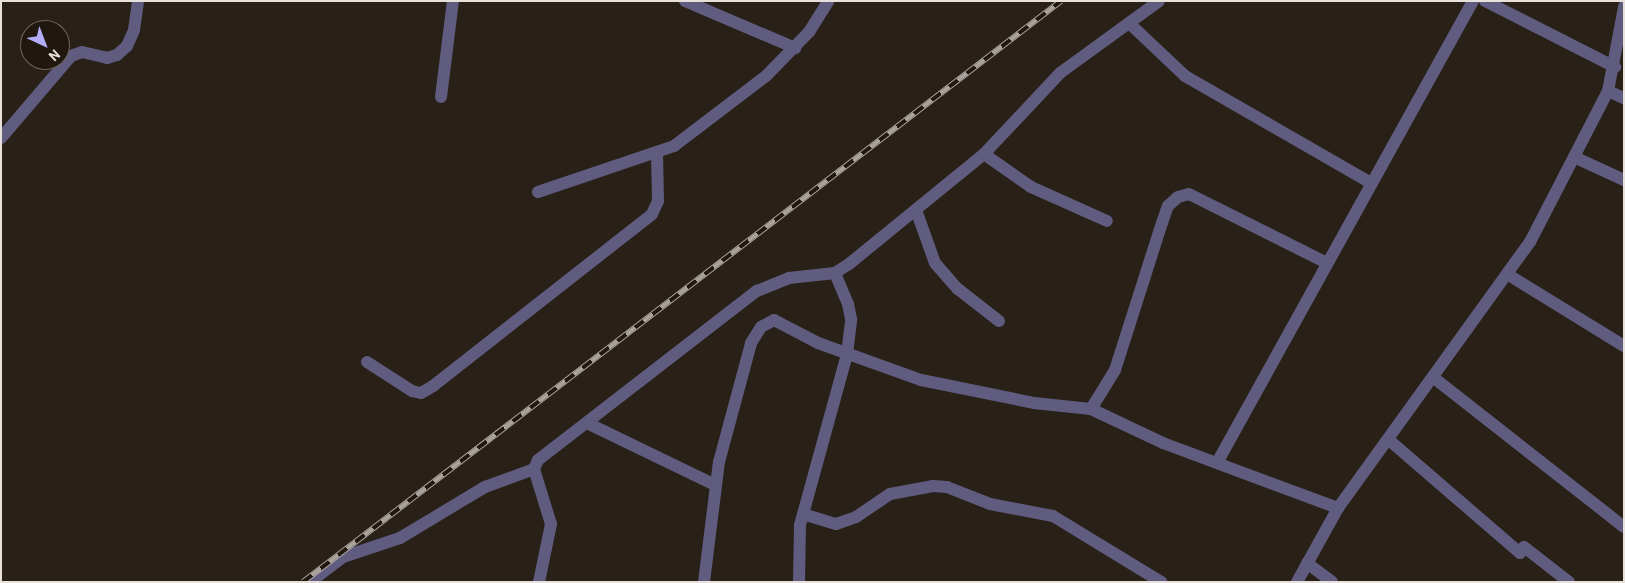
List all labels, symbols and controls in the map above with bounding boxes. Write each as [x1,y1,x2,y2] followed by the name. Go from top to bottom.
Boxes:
[20,20,70,70] north arrow
[46,46,64,65] text: N

